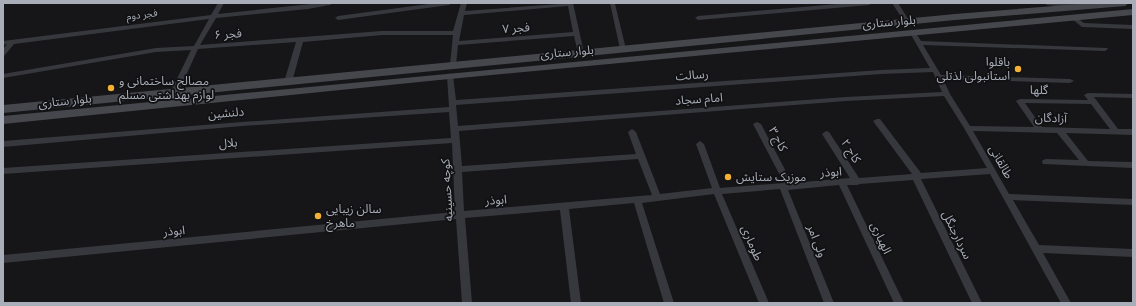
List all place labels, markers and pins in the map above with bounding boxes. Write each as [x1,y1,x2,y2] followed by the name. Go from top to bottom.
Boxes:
[936,55,1010,83] place label: باقلوا استانبولی لذتلی
[1013,64,1023,74] marker: باقلوا استانبولی لذتلی
[119,74,214,104] place label: مصالح ساختمانی و لوازم بهداشتی مسلم
[106,83,116,93] marker: مصالح ساختمانی و لوازم بهداشتی مسلم
[736,170,806,184] place label: موزیک ستایش
[723,172,733,182] marker: موزیک ستایش
[326,202,381,232] place label: سالن زیبایی ماهرخ
[313,211,323,221] marker: سالن زیبایی ماهرخ

